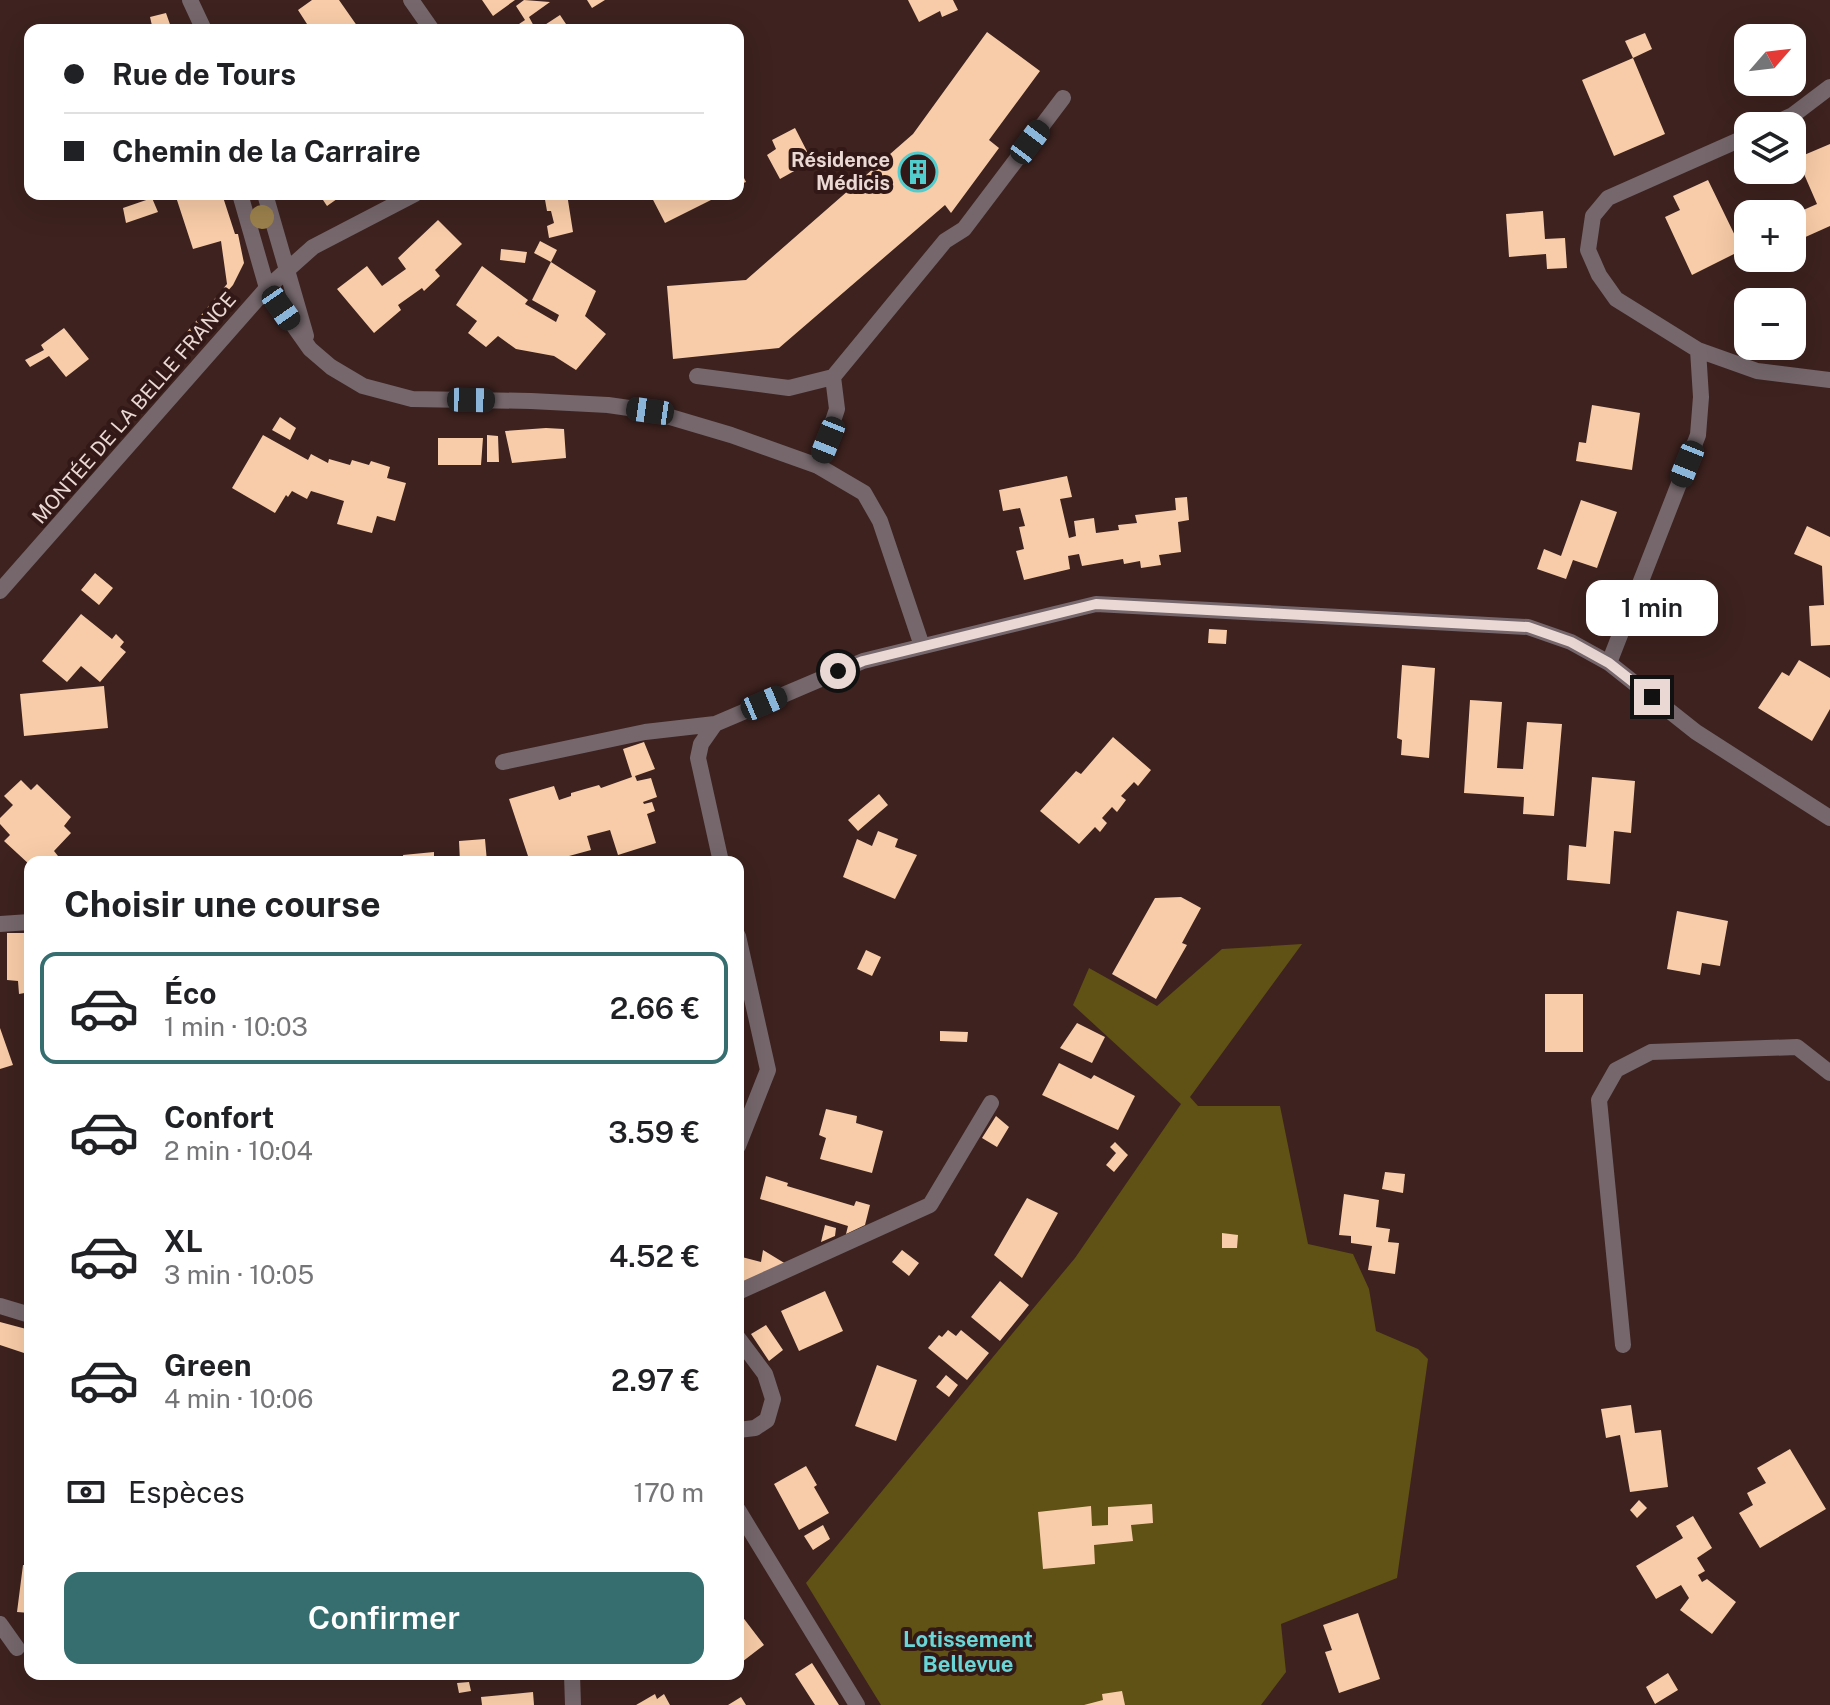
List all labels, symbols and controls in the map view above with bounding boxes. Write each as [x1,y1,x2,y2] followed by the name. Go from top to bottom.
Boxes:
[1734,24,1806,96] north arrow
[1734,24,1806,360] map controls
[112,56,296,92] text: Rue de Tours
[1734,112,1806,184] button: layers
[1006,116,1054,168] car
[112,133,421,169] text: Chemin de la Carraire
[791,148,890,195] place label: Résidence Médicis
[897,151,939,193] building icon: Résidence Médicis
[1734,200,1806,272] button: +
[257,281,305,335] car
[26,287,241,529] street label: MONTÉE DE LA BELLE FRANCE
[1734,288,1806,360] button: −
[447,388,495,412] car
[625,396,675,426] car
[808,413,848,467] car
[1667,437,1707,491] car
[1586,581,1718,637] callout: 1 min
[1621,592,1683,623] text: 1 min
[820,653,856,689] route start
[1634,679,1670,715] route end
[737,683,791,723] car
[64,883,381,925] text: Choisir une course
[68,972,140,1044] icon: car
[164,975,217,1011] text: Éco
[610,990,700,1026] text: 2.66 €
[164,1011,308,1042] text: 1 min · 10:03
[68,1096,140,1168] icon: car
[164,1099,274,1135] text: Confort
[608,1114,700,1150] text: 3.59 €
[164,1135,313,1166] text: 2 min · 10:04
[68,1220,140,1292] icon: car
[164,1223,203,1259] text: XL
[609,1238,700,1274] text: 4.52 €
[164,1259,314,1290] text: 3 min · 10:05
[68,1344,140,1416] icon: car
[164,1347,251,1383] text: Green
[611,1362,700,1398] text: 2.97 €
[164,1383,313,1414] text: 4 min · 10:06
[64,1470,108,1514] icon: cash
[128,1474,245,1510] text: Espèces
[634,1477,704,1508] text: 170 m
[64,1572,704,1664] button: Confirmer
[903,1626,1033,1677] district label: Lotissement Bellevue

